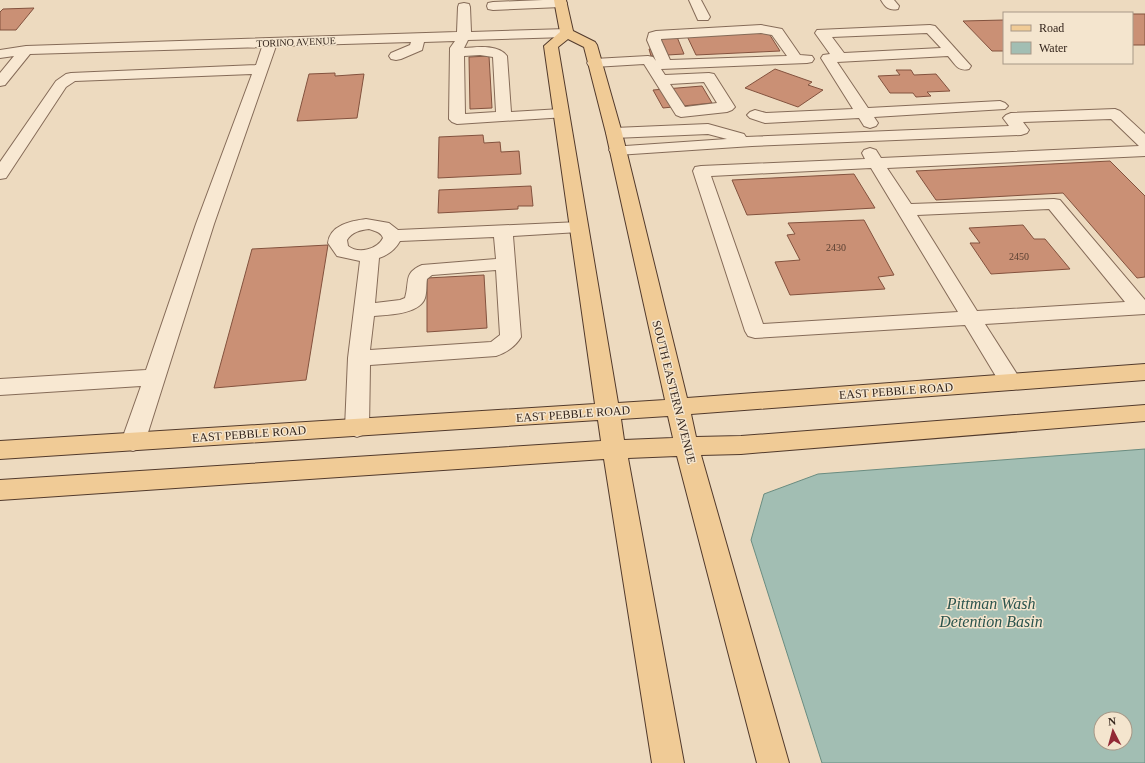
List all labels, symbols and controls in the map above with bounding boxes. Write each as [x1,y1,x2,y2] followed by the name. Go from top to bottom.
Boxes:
[1003,12,1133,64] legend
[1039,21,1064,35] text: Road
[256,35,336,49] street label: TORINO AVENUE
[1039,41,1067,55] text: Water
[826,242,846,253] house number: 2430
[1009,251,1029,262] house number: 2450
[649,319,699,465] street label: SOUTH EASTERN AVENUE
[838,380,954,402] street label: EAST PEBBLE ROAD
[515,403,631,425] street label: EAST PEBBLE ROAD
[191,423,307,445] street label: EAST PEBBLE ROAD
[938,595,1043,630] water label: Pittman Wash Detention Basin
[1093,711,1133,751] north arrow
[1107,715,1117,727] text: N

